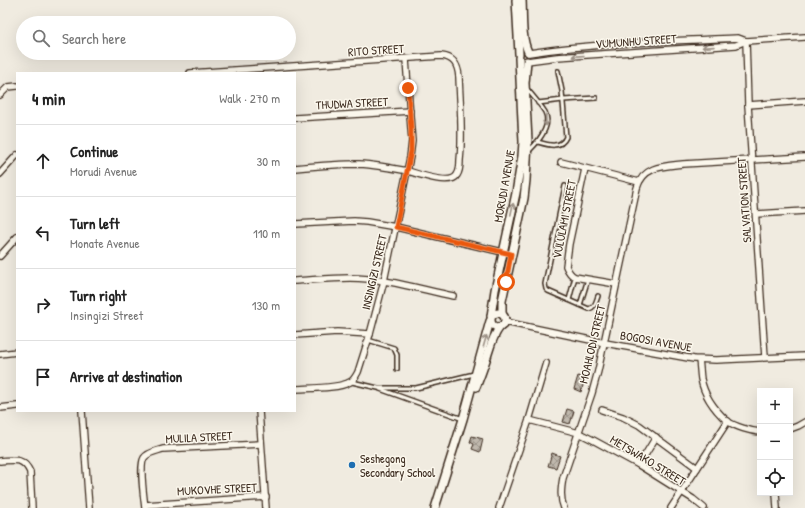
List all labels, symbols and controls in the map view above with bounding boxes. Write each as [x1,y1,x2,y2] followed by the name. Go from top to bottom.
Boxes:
[16,16,296,60] search box
[30,27,52,49] icon: search
[62,28,126,49] text: Search here
[595,30,677,52] street label: VUMUNHU STREET
[347,40,405,60] street label: RITO STREET
[702,44,715,51] one-way arrow
[572,52,585,59] one-way arrow
[399,79,417,97] route end
[32,87,65,110] text: 4 min
[219,89,280,107] text: Walk · 270 m
[315,93,389,113] street label: THUDWA STREET
[542,113,549,126] one-way arrow
[70,141,118,162] text: Continue
[489,148,519,224] street label: MORUDI AVENUE
[32,150,54,172] icon: ahead
[257,152,280,170] text: 30 m
[733,156,755,243] street label: SALVATION STREET
[70,162,137,180] text: Morudi Avenue
[548,178,580,260] street label: VULULAMI STREET
[509,203,517,216] one-way arrow
[70,213,120,234] text: Turn left
[32,222,54,244] icon: left
[253,224,280,242] text: 110 m
[357,232,391,311] street label: INSINGIZI STREET
[70,234,140,252] text: Monate Avenue
[497,273,515,291] route start
[70,285,126,306] text: Turn right
[32,294,54,316] icon: right
[252,296,280,314] text: 130 m
[575,302,609,385] street label: MOAHLODI STREET
[70,306,143,324] text: Insingizi Street
[619,326,694,356] street label: BOGOSI AVENUE
[482,334,489,347] one-way arrow
[32,366,54,388] icon: arrive
[70,366,182,387] text: Arrive at destination
[757,388,793,496] map controls
[757,388,793,424] button: +
[757,424,793,460] button: −
[165,427,233,447] street label: MULILA STREET
[607,431,689,489] street label: METSWAKO STREET
[360,450,436,481] place label: Seshegong Secondary School
[347,460,357,470] marker: Seshegong Secondary School
[757,460,793,496] button: locate
[177,478,258,500] street label: MUKOVHE STREET

